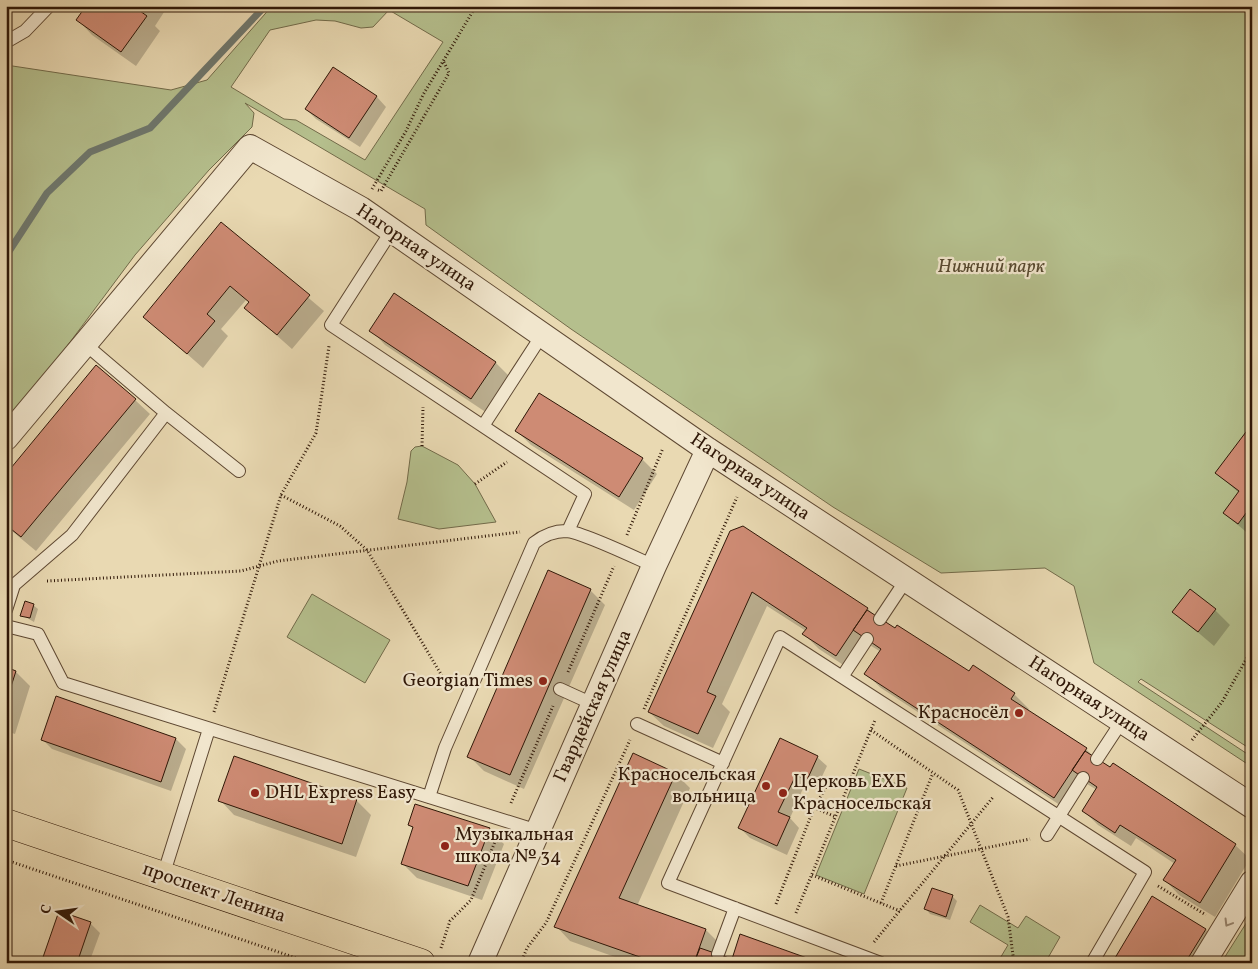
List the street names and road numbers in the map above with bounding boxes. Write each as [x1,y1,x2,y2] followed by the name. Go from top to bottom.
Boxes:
[351,198,481,298] street label: Нагорная улица
[685,427,815,527] street label: Нагорная улица
[548,625,638,787] street label: Гвардейская улица
[1023,650,1155,748] street label: Нагорная улица
[139,856,289,930] street label: проспект Ленина

